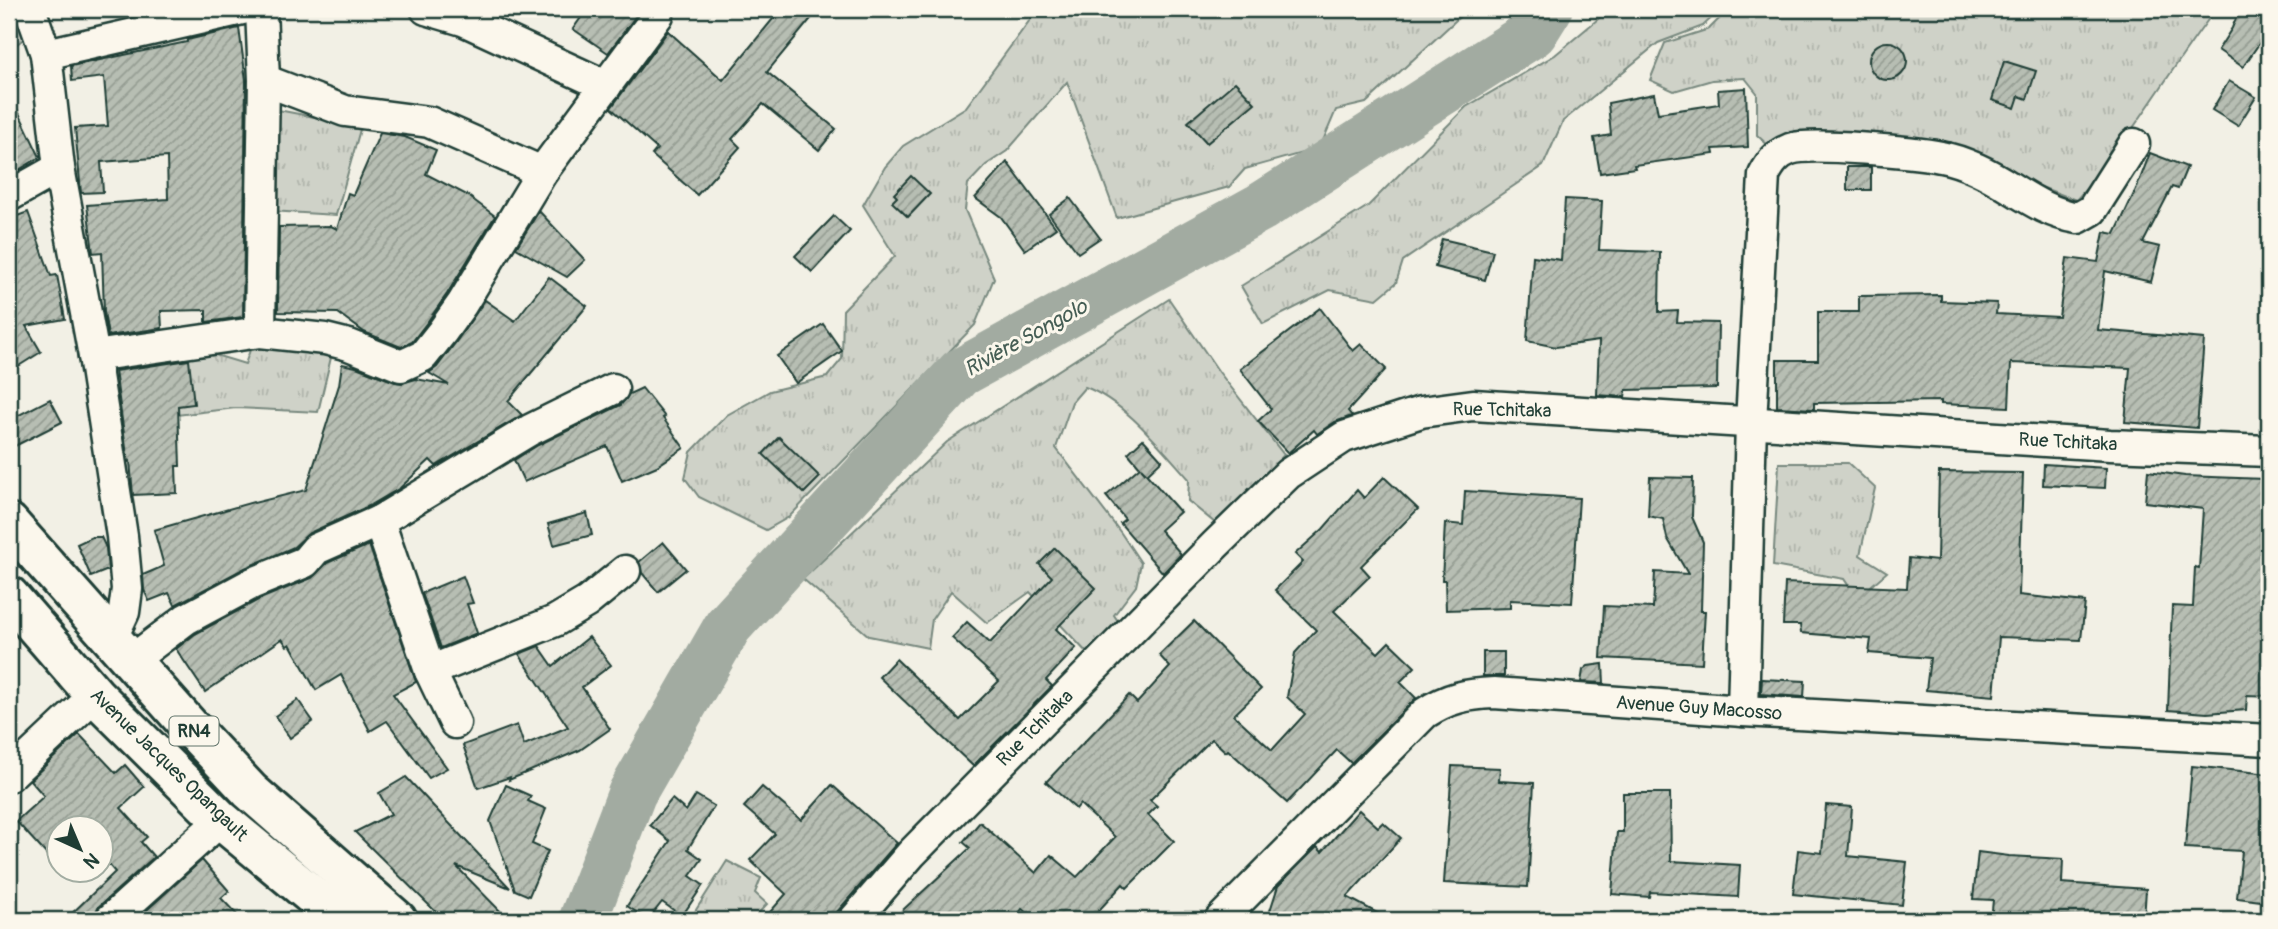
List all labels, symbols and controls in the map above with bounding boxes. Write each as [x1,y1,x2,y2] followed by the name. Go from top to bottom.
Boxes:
[960,292,1094,383] water label: Rivière Songolo
[1452,397,1552,423] street label: Rue Tchitaka
[2018,427,2118,457] street label: Rue Tchitaka
[85,683,253,847] street label: Avenue Jacques Opangault
[992,684,1079,771] street label: Rue Tchitaka
[1615,690,1783,726] street label: Avenue Guy Macosso
[170,716,218,746] road number: RN4
[46,814,116,884] north arrow
[78,847,104,874] text: N

